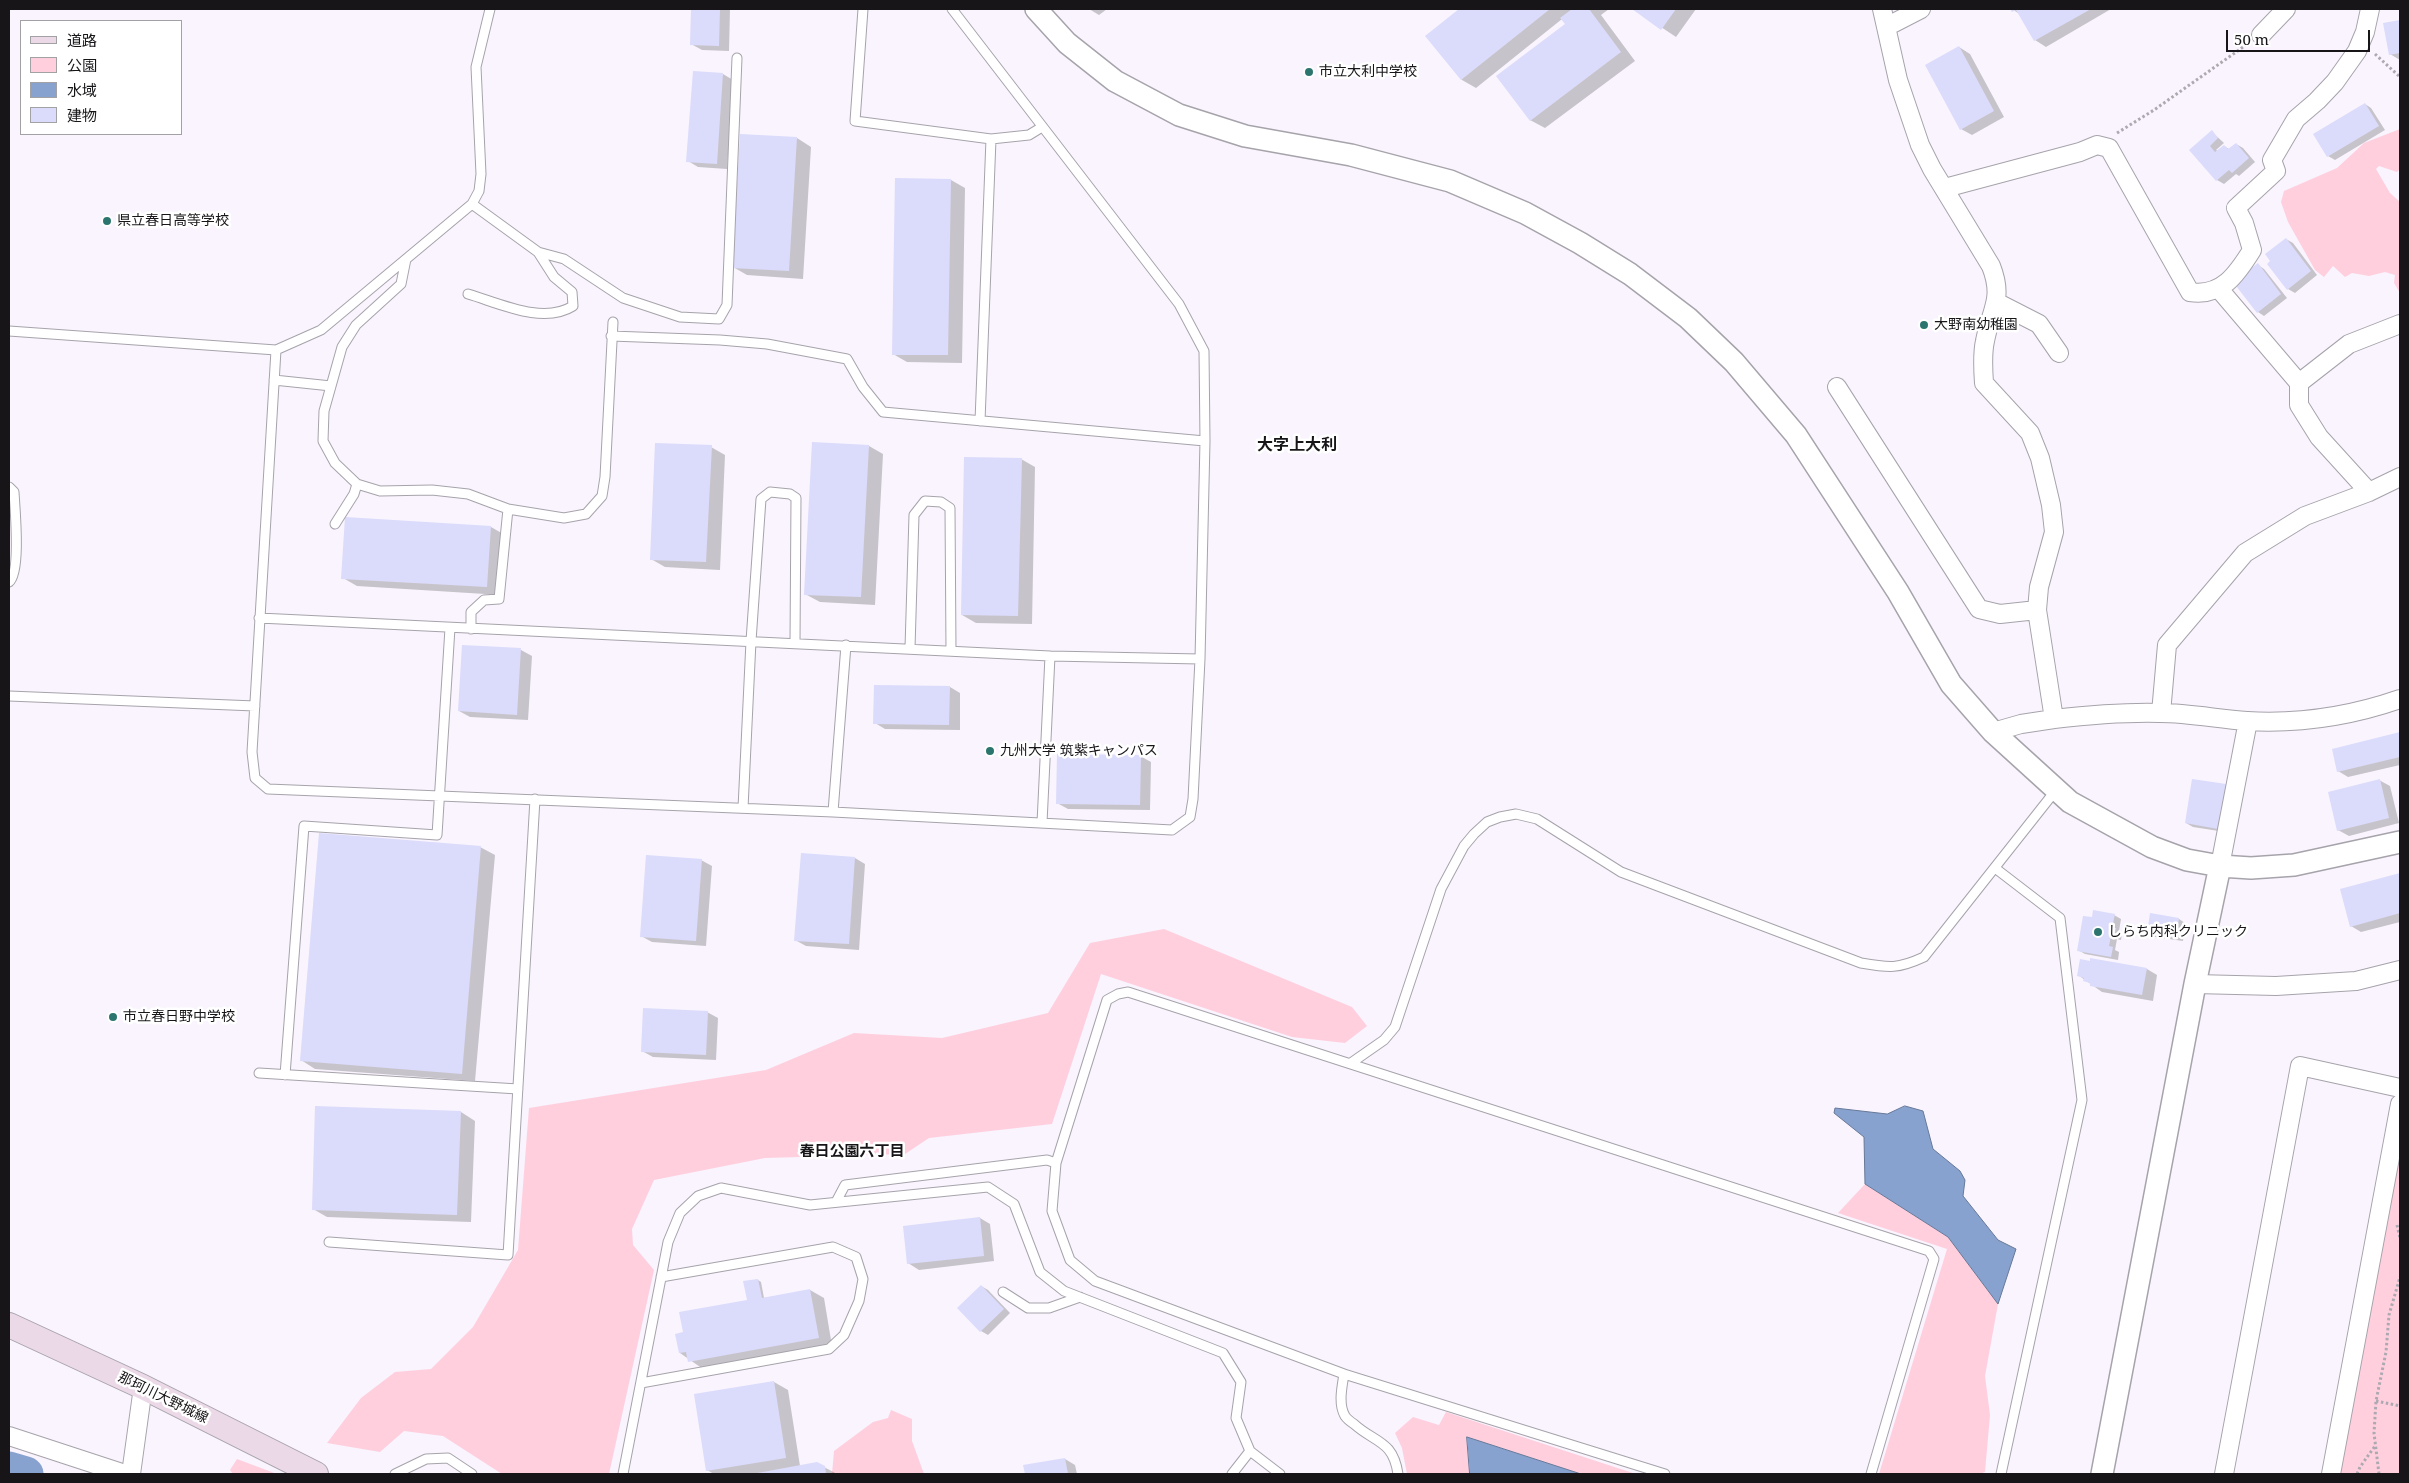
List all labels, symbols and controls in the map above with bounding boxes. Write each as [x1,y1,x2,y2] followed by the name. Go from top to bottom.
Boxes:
[20,20,182,135] legend
[2229,20,2373,52] scale bar
[2234,29,2269,49] text: 50 m
[67,30,97,50] text: 道路
[67,55,97,75] text: 公園
[1319,64,1417,80] place label: 市立大利中学校
[1303,66,1315,78] marker: 市立大利中学校
[67,80,97,100] text: 水域
[67,105,97,125] text: 建物
[117,213,229,229] place label: 県立春日高等学校
[101,215,113,227] marker: 県立春日高等学校
[1934,317,2018,333] place label: 大野南幼稚園
[1918,319,1930,331] marker: 大野南幼稚園
[1257,435,1337,455] district label: 大字上大利
[1000,743,1158,759] place label: 九州大学 筑紫キャンパス
[984,745,996,757] marker: 九州大学 筑紫キャンパス
[2108,924,2248,940] place label: しらち内科クリニック
[2092,926,2104,938] marker: しらち内科クリニック
[123,1009,235,1025] place label: 市立春日野中学校
[107,1011,119,1023] marker: 市立春日野中学校
[800,1143,904,1161] district label: 春日公園六丁目
[115,1369,211,1427] street label: 那珂川大野城線

